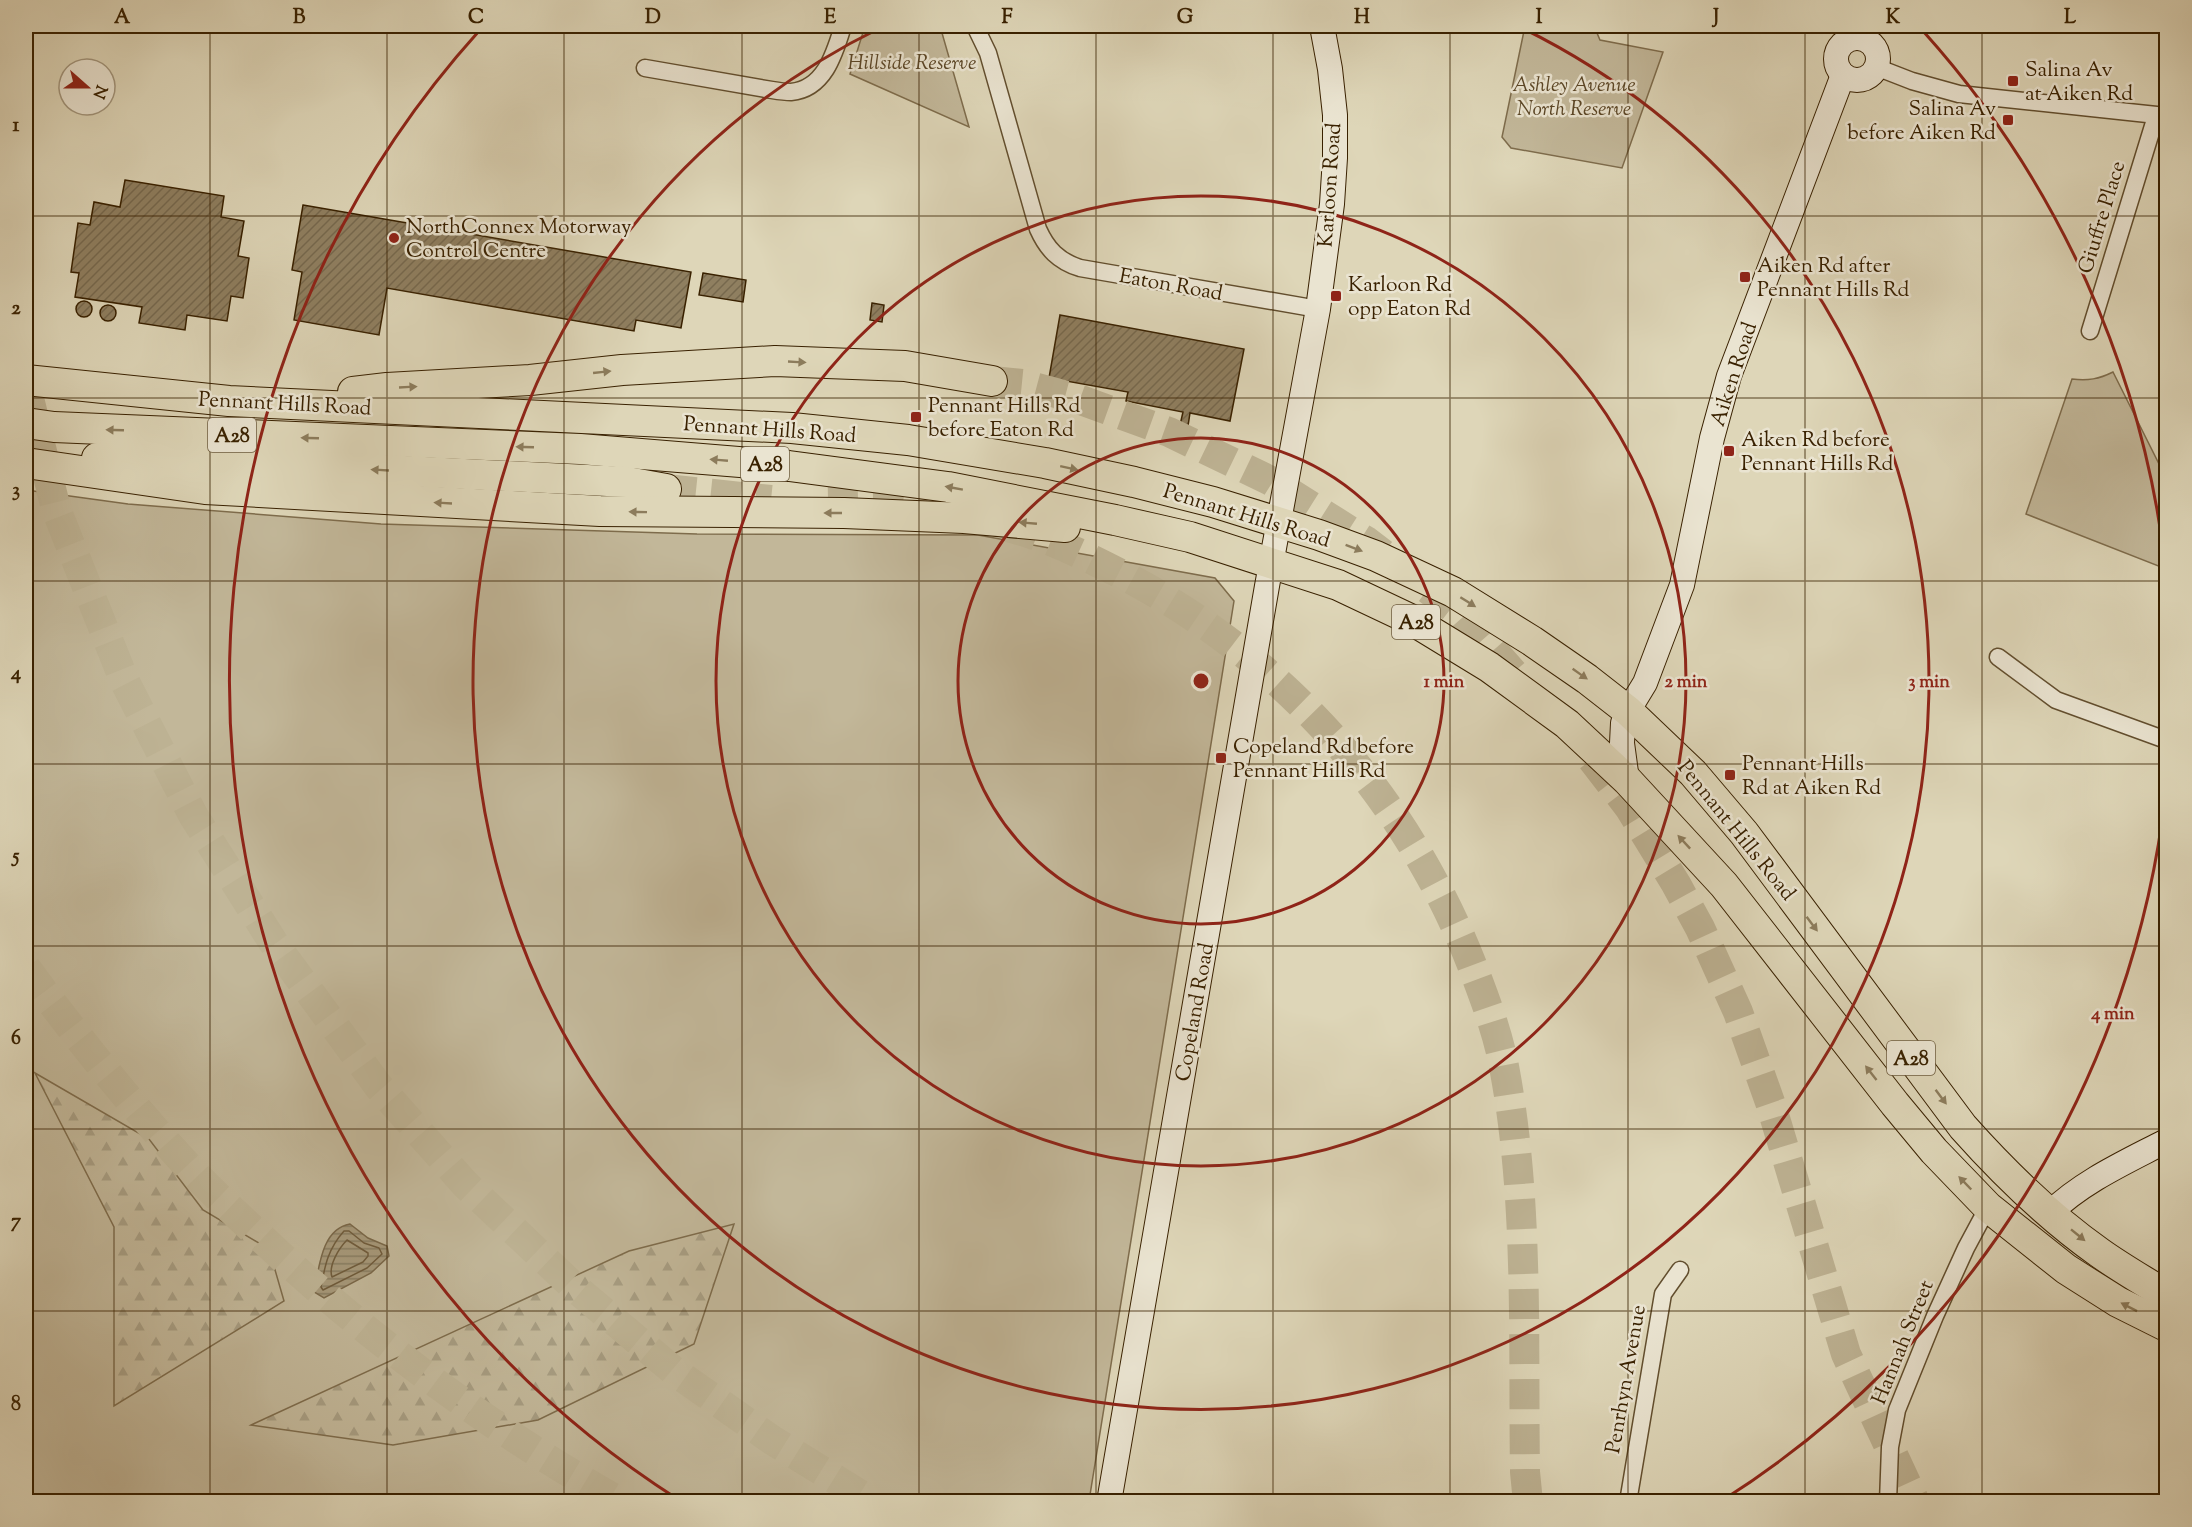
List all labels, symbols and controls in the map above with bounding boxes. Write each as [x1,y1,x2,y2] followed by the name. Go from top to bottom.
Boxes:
[114,4,131,33] text: A
[293,4,306,33] text: B
[468,4,484,33] text: C
[645,4,661,33] text: D
[824,4,837,33] text: E
[1001,4,1013,33] text: F
[1177,4,1194,33] text: G
[1354,4,1370,33] text: H
[1536,4,1543,33] text: I
[1711,4,1719,33] text: J
[1886,4,1901,33] text: K
[2064,4,2077,33] text: L
[847,49,977,79] park label: Hillside Reserve
[2025,56,2133,110] place label: Salina Av at Aiken Rd
[57,57,117,117] north arrow
[1512,71,1636,125] park label: Ashley Avenue North Reserve
[2006,74,2020,88] marker: Salina Av at Aiken Rd
[86,81,112,102] text: N
[1847,95,1996,149] place label: Salina Av before Aiken Rd
[13,112,20,141] text: 1
[2001,113,2015,127] marker: Salina Av before Aiken Rd
[1312,122,1350,249] street label: Karloon Road
[2072,158,2134,278] street label: Giuffre Place
[406,213,632,267] place label: NorthConnex Motorway Control Centre
[387,231,401,245] marker: NorthConnex Motorway Control Centre
[1757,252,1910,306] place label: Aiken Rd after Pennant Hills Rd
[1116,262,1225,310] street label: Eaton Road
[1738,270,1752,284] marker: Aiken Rd after Pennant Hills Rd
[1348,271,1471,325] place label: Karloon Rd opp Eaton Rd
[1329,289,1343,303] marker: Karloon Rd opp Eaton Rd
[11,295,21,324] text: 2
[1704,319,1766,431] street label: Aiken Road
[787,357,806,366] one-way arrow
[593,367,612,377] one-way arrow
[398,382,417,392] one-way arrow
[198,385,372,425] street label: Pennant Hills Road
[928,392,1081,446] place label: Pennant Hills Rd before Eaton Rd
[682,410,857,452] street label: Pennant Hills Road
[909,410,923,424] marker: Pennant Hills Rd before Eaton Rd
[208,418,256,452] road number: A28
[106,425,125,434] one-way arrow
[1741,426,1894,480] place label: Aiken Rd before Pennant Hills Rd
[301,433,320,443] one-way arrow
[515,442,534,451] one-way arrow
[1722,444,1736,458] marker: Aiken Rd before Pennant Hills Rd
[741,447,789,481] road number: A28
[710,455,729,465] one-way arrow
[1060,464,1079,473] one-way arrow
[370,465,389,474] one-way arrow
[12,477,20,506] text: 3
[1159,477,1334,557] street label: Pennant Hills Road
[945,483,964,492] one-way arrow
[434,499,453,508] one-way arrow
[628,507,647,517] one-way arrow
[823,508,842,518] one-way arrow
[1018,519,1037,528] one-way arrow
[1345,543,1363,553] one-way arrow
[1460,596,1476,607] one-way arrow
[1392,605,1440,639] road number: A28
[10,660,21,689] text: 4
[1571,668,1587,680] one-way arrow
[1424,670,1465,696] text: 1 min
[1665,670,1708,696] text: 2 min
[1908,670,1950,696] text: 3 min
[1191,671,1211,691] centre of rings
[1233,733,1414,787] place label: Copeland Rd before Pennant Hills Rd
[1742,750,1881,804] place label: Pennant Hills Rd at Aiken Rd
[1214,751,1228,765] marker: Copeland Rd before Pennant Hills Rd
[1669,754,1802,908] street label: Pennant Hills Road
[1723,768,1737,782] marker: Pennant Hills Rd at Aiken Rd
[1677,835,1691,850] one-way arrow
[11,843,20,872] text: 5
[1806,915,1818,931] one-way arrow
[1169,941,1223,1084] street label: Copeland Road
[2090,1002,2135,1028] text: 4 min
[11,1025,21,1054] text: 6
[1887,1041,1935,1075] road number: A28
[1865,1065,1877,1080] one-way arrow
[1934,1090,1946,1105] one-way arrow
[1958,1176,1972,1191] one-way arrow
[11,1208,22,1237] text: 7
[2070,1228,2085,1241] one-way arrow
[1865,1276,1942,1409] street label: Hannah Street
[2120,1302,2137,1311] one-way arrow
[1599,1303,1655,1456] street label: Penrhyn Avenue
[11,1391,21,1420] text: 8

